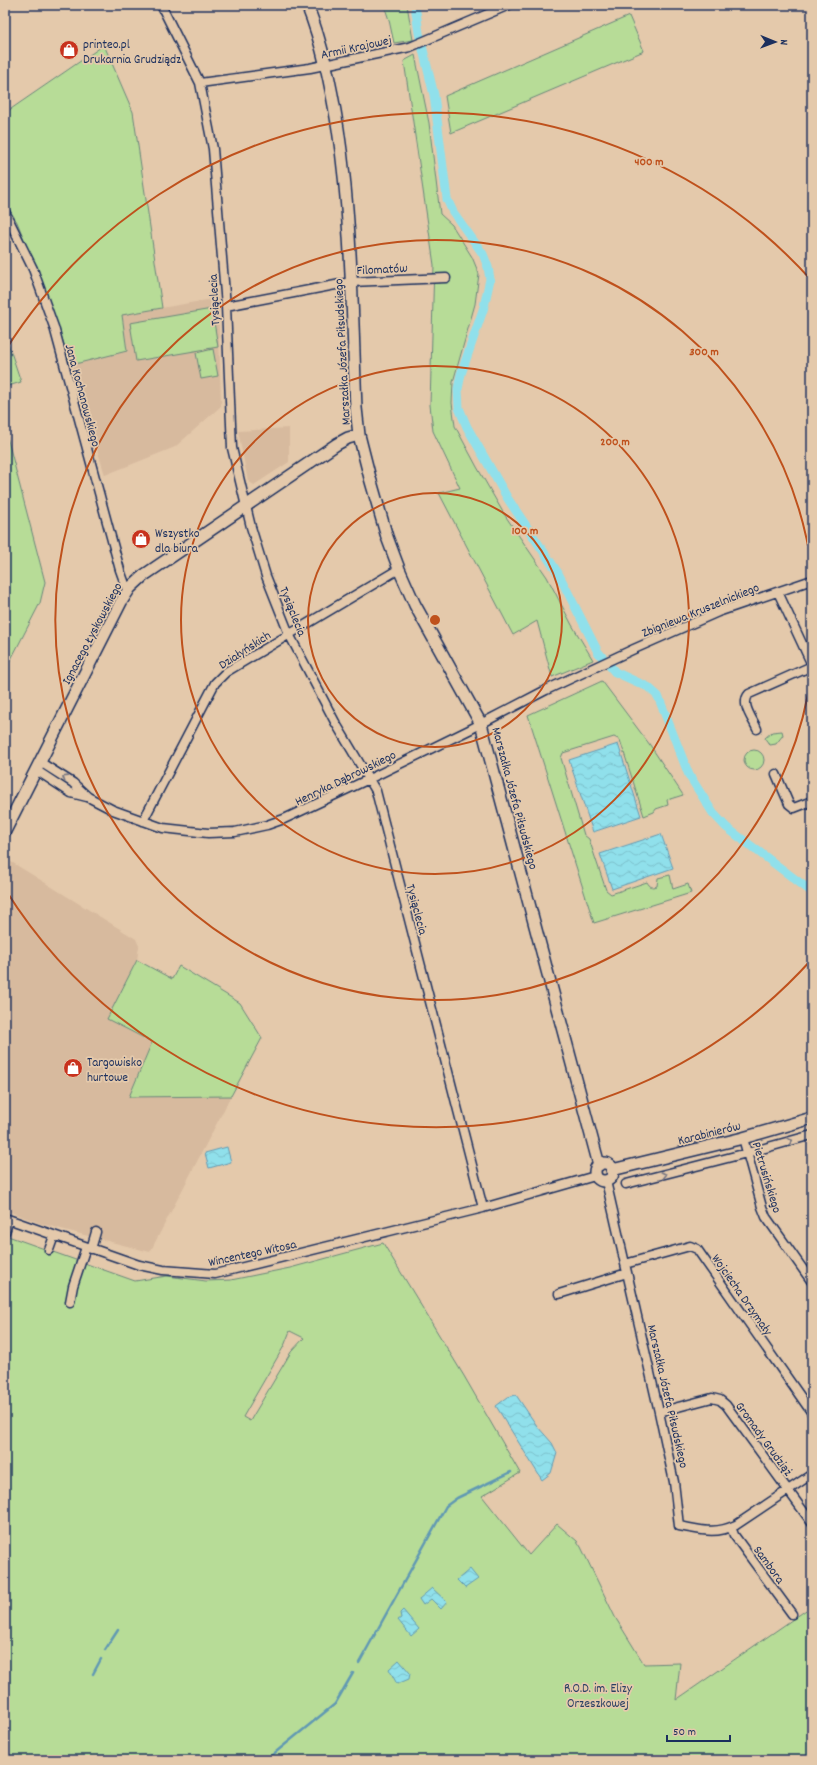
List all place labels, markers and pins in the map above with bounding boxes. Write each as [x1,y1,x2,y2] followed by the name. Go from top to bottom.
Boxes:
[83,36,181,70] place label: printeo.pl Drukarnia Grudziądz
[58,39,80,61] shop icon: printeo.pl Drukarnia Grudziądz
[155,525,200,559] place label: Wszystko dla biura
[130,528,152,550] shop icon: Wszystko dla biura
[428,613,442,627] centre of rings
[87,1054,142,1088] place label: Targowisko hurtowe
[62,1057,84,1079] shop icon: Targowisko hurtowe

